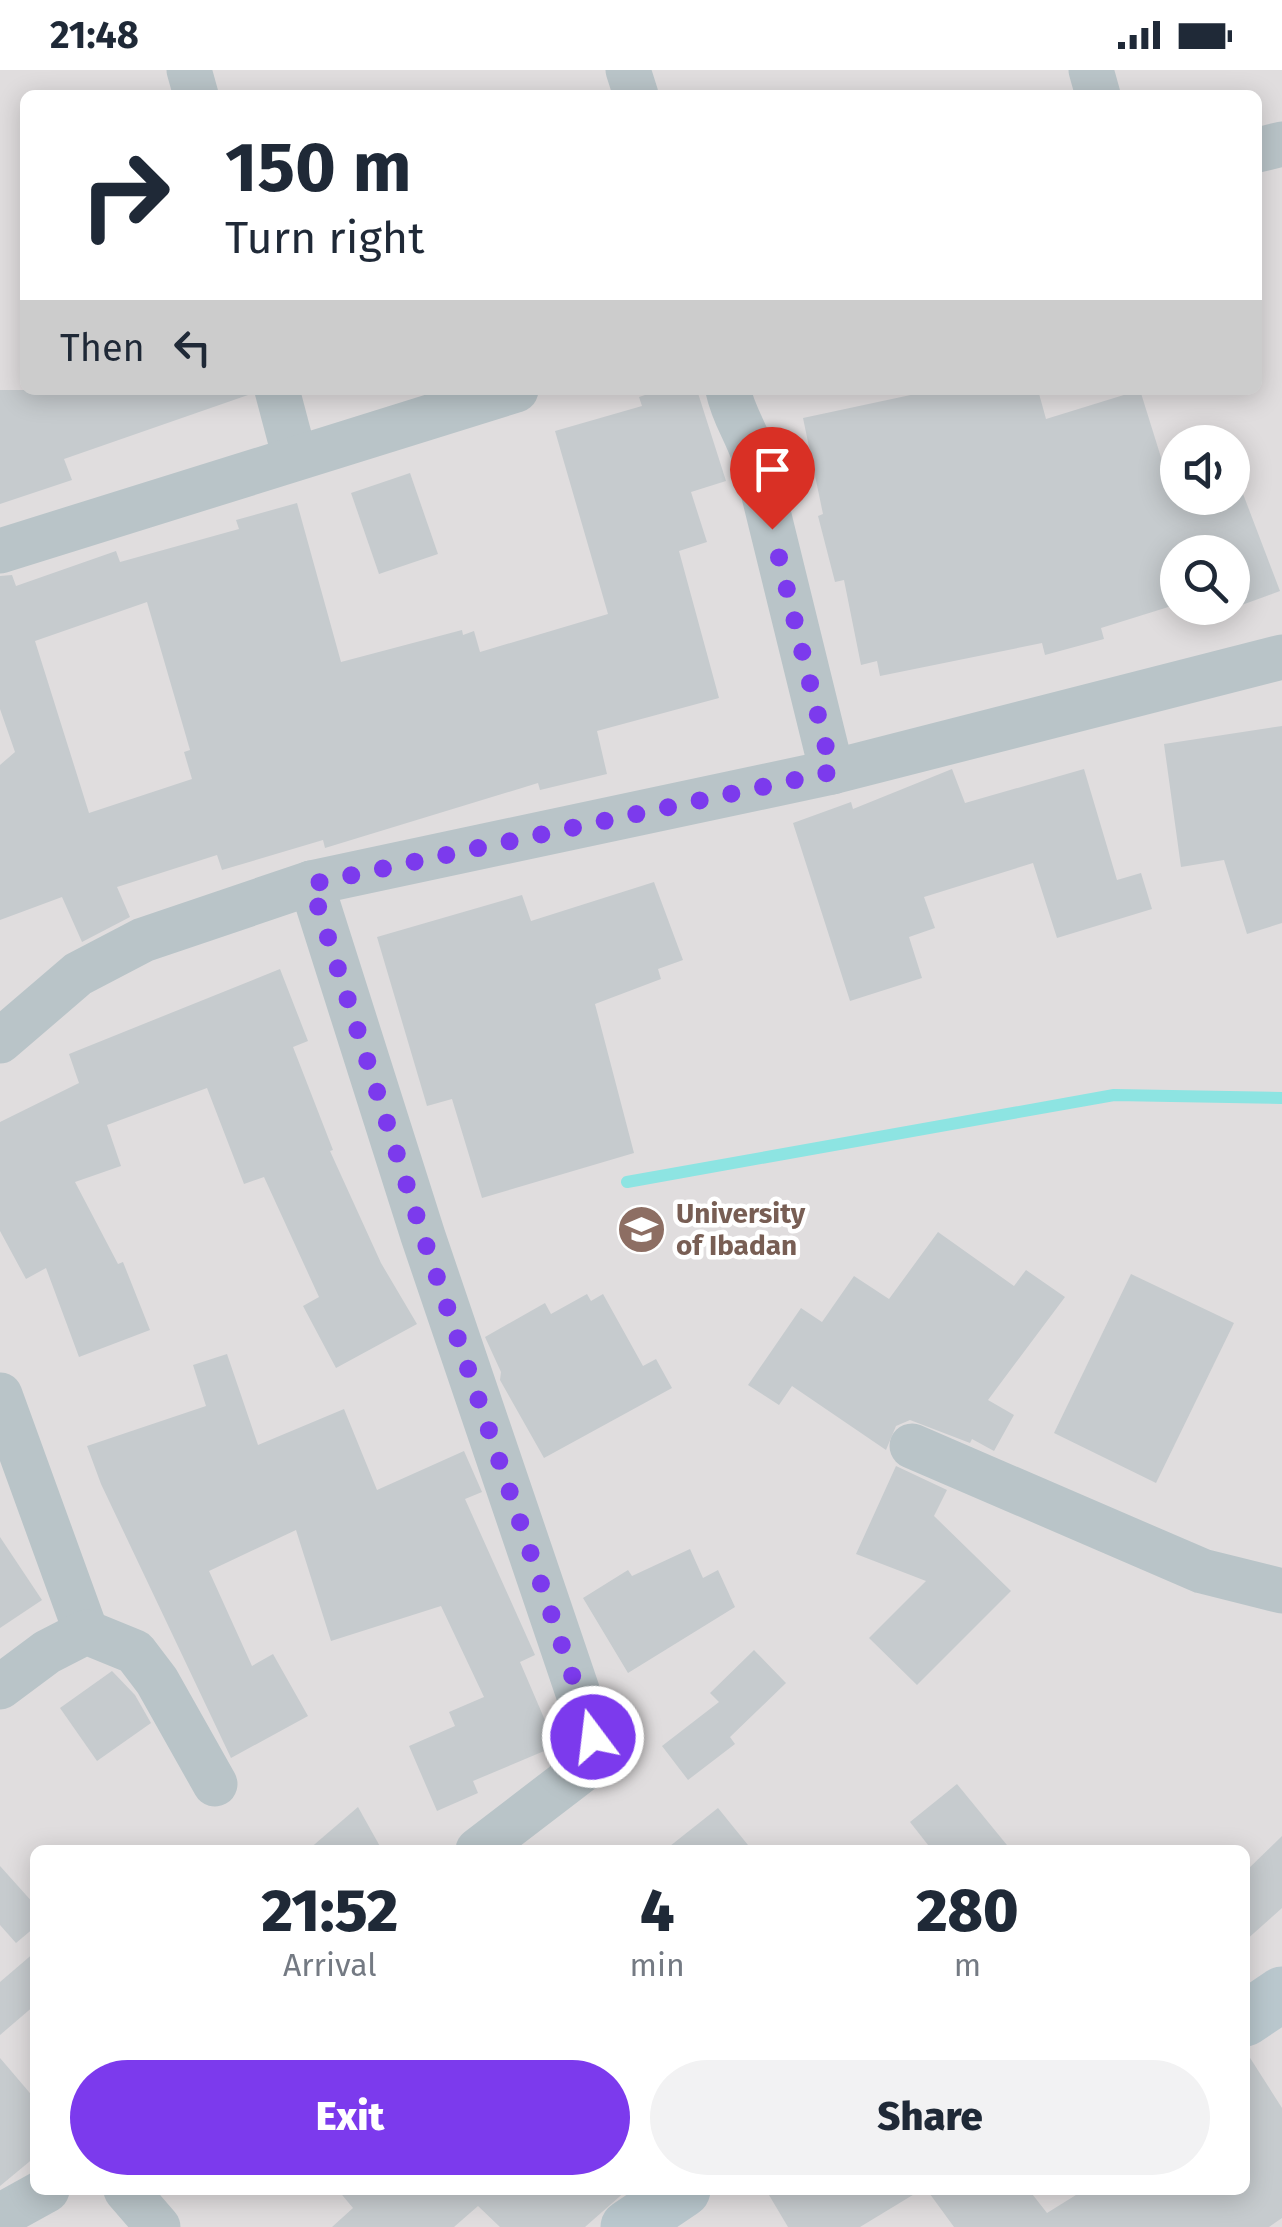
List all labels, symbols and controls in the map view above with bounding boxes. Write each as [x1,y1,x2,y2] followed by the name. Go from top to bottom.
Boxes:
[50,12,139,58] text: 21:48
[225,126,412,210] text: 150 m
[60,130,190,260] icon: right
[225,211,424,265] text: Turn right
[165,320,220,375] icon: left
[60,325,145,371] text: Then
[1160,425,1250,625] map controls
[1160,425,1250,515] button: sound
[730,427,815,530] pin
[745,442,800,497] icon: arrive
[1160,535,1250,625] button: search
[676,1197,806,1262] place label: University of Ibadan
[615,1203,667,1255] school or university icon: University of Ibadan
[541,1685,645,1789] position arrow
[261,1875,398,1947] text: 21:52
[640,1875,674,1947] text: 4
[916,1875,1019,1947] text: 280
[283,1946,377,1984] text: Arrival
[630,1946,685,1984] text: min
[954,1946,981,1984] text: m
[70,2060,630,2175] button: Exit
[650,2060,1210,2175] button: Share

